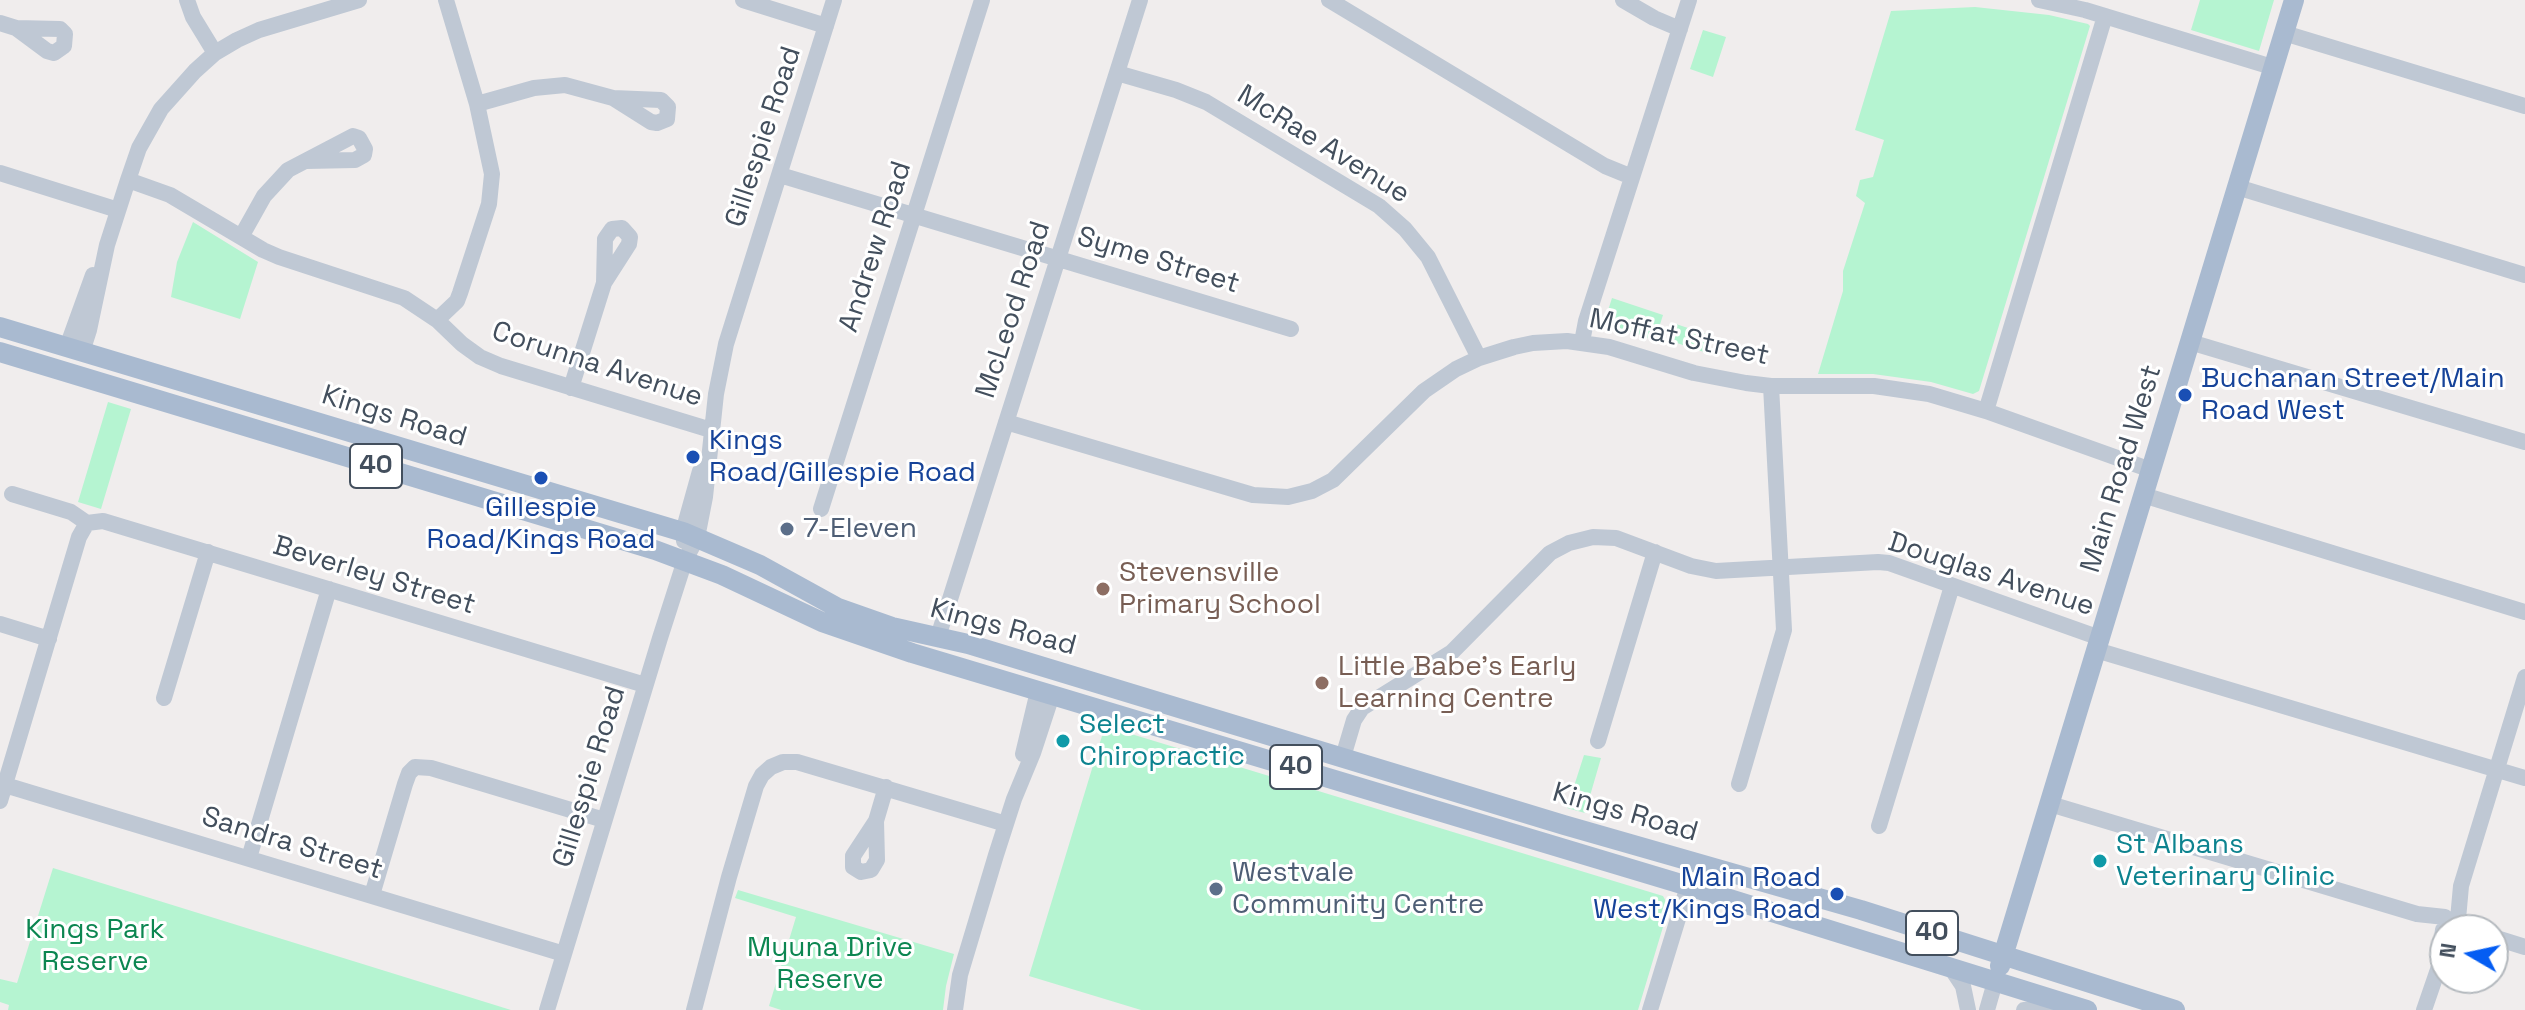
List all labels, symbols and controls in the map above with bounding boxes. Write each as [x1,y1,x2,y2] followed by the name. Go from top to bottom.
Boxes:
[719,43,809,231] street label: Gillespie Road
[1231,79,1415,211] street label: McRae Avenue
[833,157,919,337] street label: Andrew Road
[970,217,1058,403] street label: McLeod Road
[1073,220,1243,302] street label: Syme Street
[1586,303,1772,373] street label: Moffat Street
[487,315,707,415] street label: Corunna Avenue
[2074,361,2170,577] street label: Main Road West
[2201,362,2505,428] place label: Buchanan Street/Main Road West
[317,379,471,455] street label: Kings Road
[2176,386,2194,404] marker: Buchanan Street/Main Road West
[709,424,976,490] place label: Kings Road/Gillespie Road
[350,444,402,488] road number: 40
[684,448,702,466] marker: Kings Road/Gillespie Road
[532,469,550,487] marker: Gillespie Road/Kings Road
[427,491,655,557] place label: Gillespie Road/Kings Road
[803,512,917,546] place label: 7-Eleven
[778,520,796,538] marker: 7-Eleven
[1884,526,2098,624] street label: Douglas Avenue
[269,529,479,623] street label: Beverley Street
[1119,556,1321,622] place label: Stevensville Primary School
[1094,580,1112,598] marker: Stevensville Primary School
[926,592,1080,664] street label: Kings Road
[1338,650,1576,716] place label: Little Babe's Early Learning Centre
[1313,674,1331,692] marker: Little Babe's Early Learning Centre
[546,682,634,872] street label: Gillespie Road
[1079,708,1245,774] place label: Select Chiropractic
[1054,732,1072,750] marker: Select Chiropractic
[1270,745,1322,789] road number: 40
[1548,776,1702,850] street label: Kings Road
[197,801,387,887] street label: Sandra Street
[2116,828,2335,894] place label: St Albans Veterinary Clinic
[2091,852,2109,870] marker: St Albans Veterinary Clinic
[1232,856,1484,922] place label: Westvale Community Centre
[1593,861,1821,927] place label: Main Road West/Kings Road
[1207,880,1225,898] marker: Westvale Community Centre
[1828,885,1846,903] marker: Main Road West/Kings Road
[1906,911,1958,955] road number: 40
[25,913,165,979] park label: Kings Park Reserve
[2429,914,2509,994] north arrow
[747,931,913,997] park label: Myuna Drive Reserve
[2432,941,2462,960] text: N

